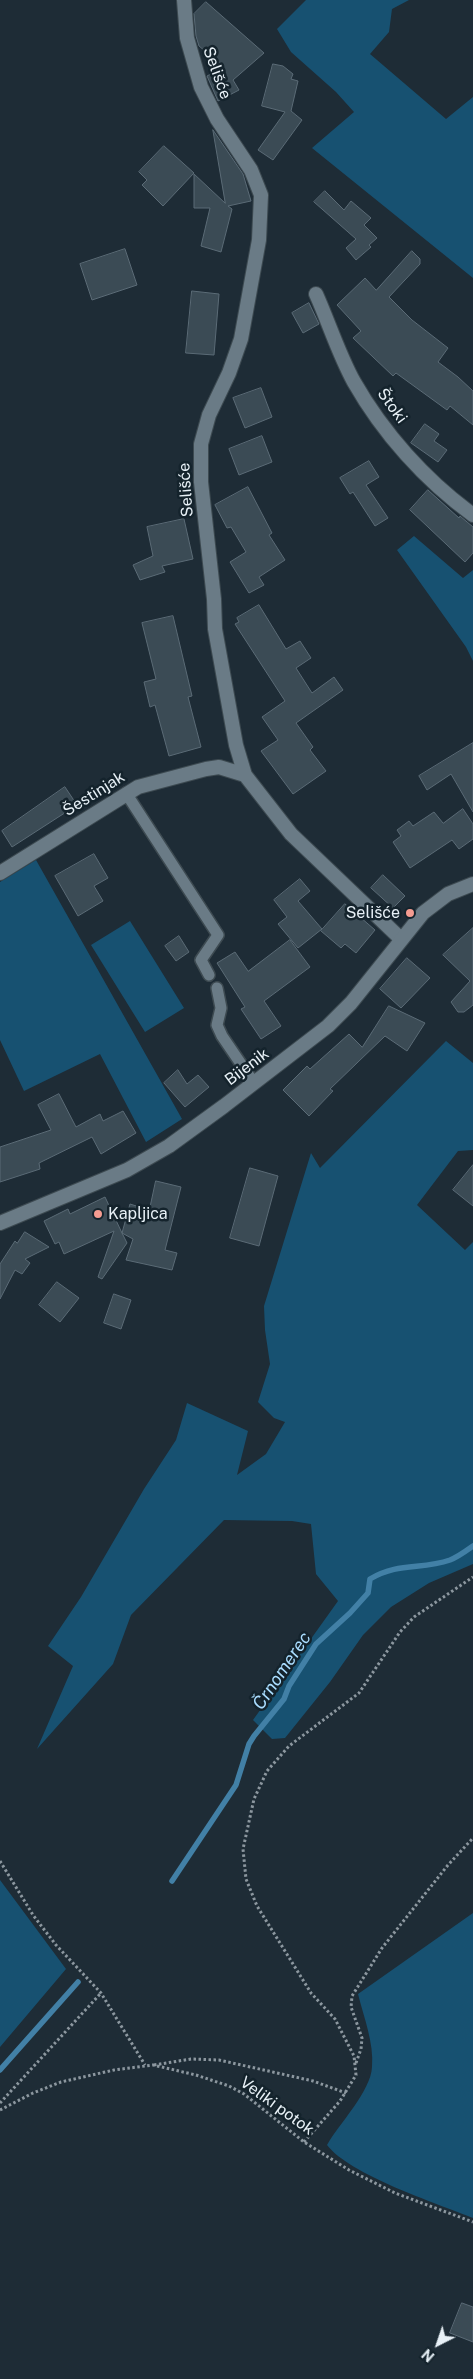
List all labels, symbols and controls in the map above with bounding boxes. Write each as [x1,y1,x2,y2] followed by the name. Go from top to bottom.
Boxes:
[199,44,235,102] street label: Selišće
[373,385,411,427] street label: Štoki
[175,462,197,518] street label: Selišće
[60,768,128,820] street label: Šestinjak
[346,903,400,923] place label: Selišće
[404,907,416,919] marker: Selišće
[221,1044,273,1090] street label: Bijenik
[108,1204,168,1224] place label: Kapljica
[92,1208,104,1220] marker: Kapljica
[248,1628,316,1714] water label: Črnomerec
[236,2073,318,2139] street label: Veliki potok
[413,2319,463,2369] north arrow
[419,2346,438,2365] text: N

